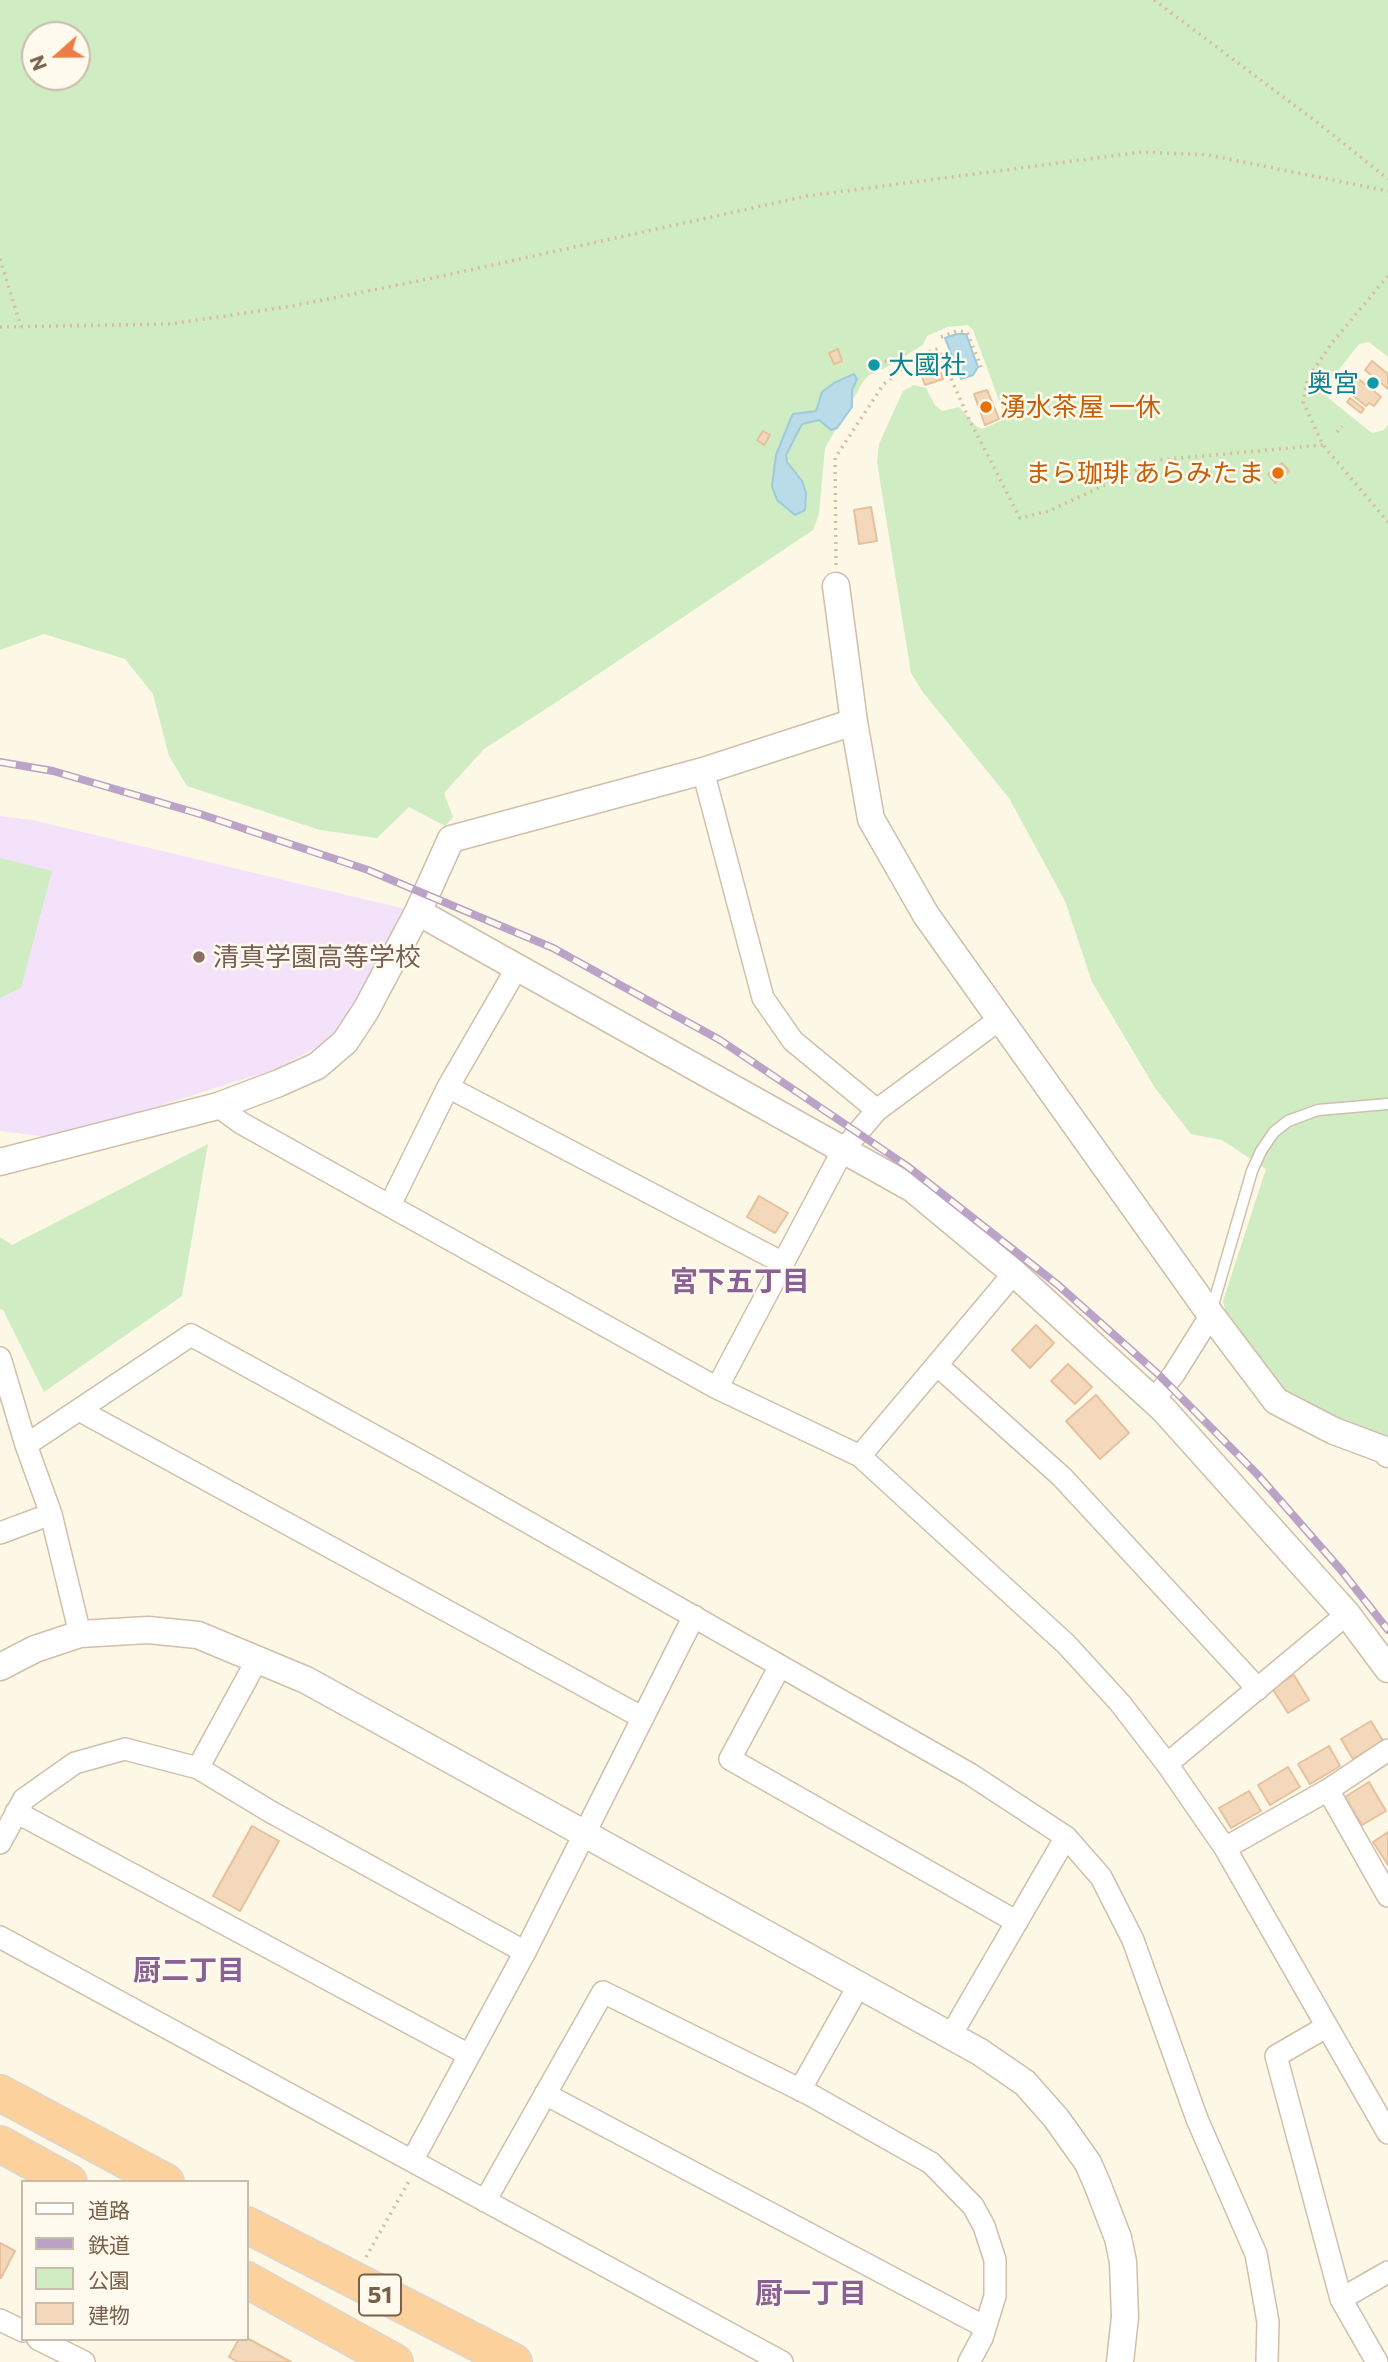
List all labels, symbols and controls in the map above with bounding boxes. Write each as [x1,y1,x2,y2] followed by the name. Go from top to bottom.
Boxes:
[21,21,91,91] north arrow
[25,52,51,74] text: N
[888,349,966,381] place label: 大國社
[866,357,882,373] marker: 大國社
[1307,367,1359,399] place label: 奥宮
[1365,375,1381,391] marker: 奥宮
[1000,391,1161,423] place label: 湧水茶屋 一休
[978,399,994,415] marker: 湧水茶屋 一休
[1025,457,1264,489] place label: まら珈琲 あらみたま
[1270,465,1286,481] marker: まら珈琲 あらみたま
[213,941,421,973] place label: 清真学園高等学校
[191,949,207,965] marker: 清真学園高等学校
[670,1265,810,1299] district label: 宮下五丁目
[133,1954,245,1988] district label: 厨二丁目
[21,2180,248,2341] legend
[88,2197,130,2222] text: 道路
[88,2232,130,2257] text: 鉄道
[88,2267,130,2292] text: 公園
[359,2274,401,2316] road number: 51
[755,2277,867,2311] district label: 厨一丁目
[88,2302,130,2327] text: 建物

